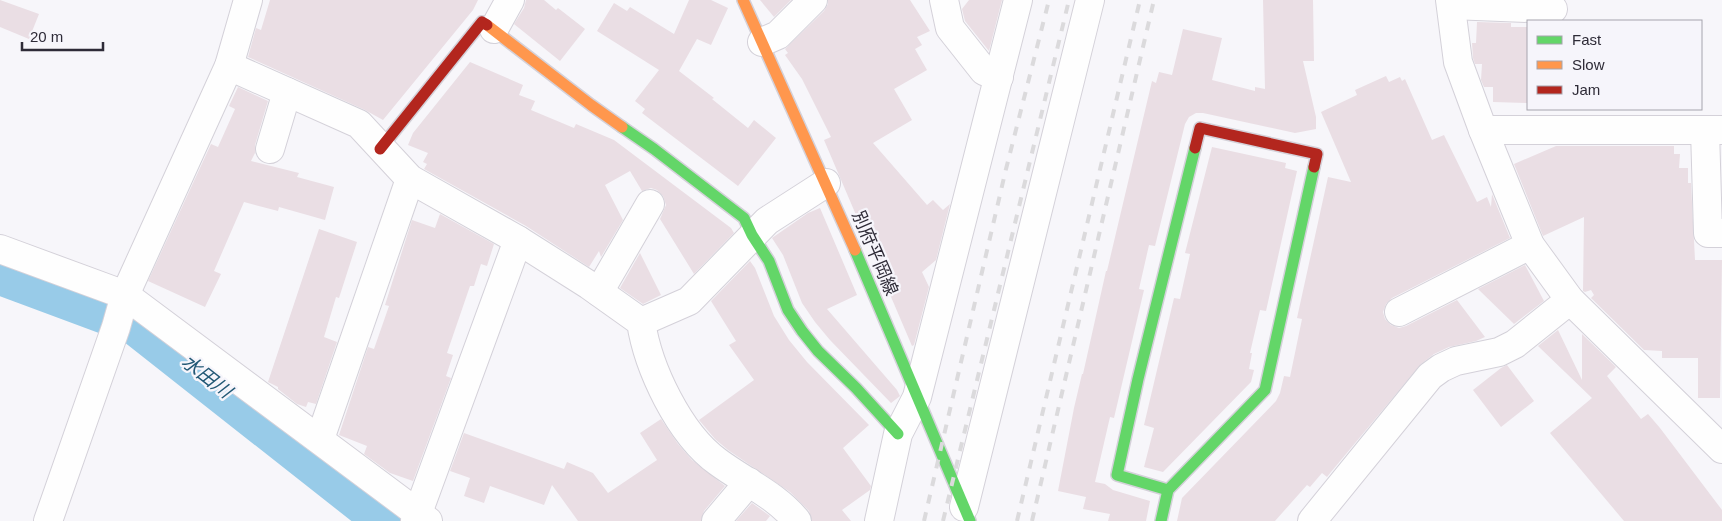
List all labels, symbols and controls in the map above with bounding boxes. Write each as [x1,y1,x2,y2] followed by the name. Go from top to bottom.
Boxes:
[22,20,104,52] scale bar
[1527,20,1702,110] legend
[30,28,63,45] text: 20 m
[1572,31,1602,48] text: Fast
[1572,56,1605,73] text: Slow
[1572,81,1600,98] text: Jam
[848,208,902,298] street label: 別府平岡線
[178,351,237,403] water label: 水田川

